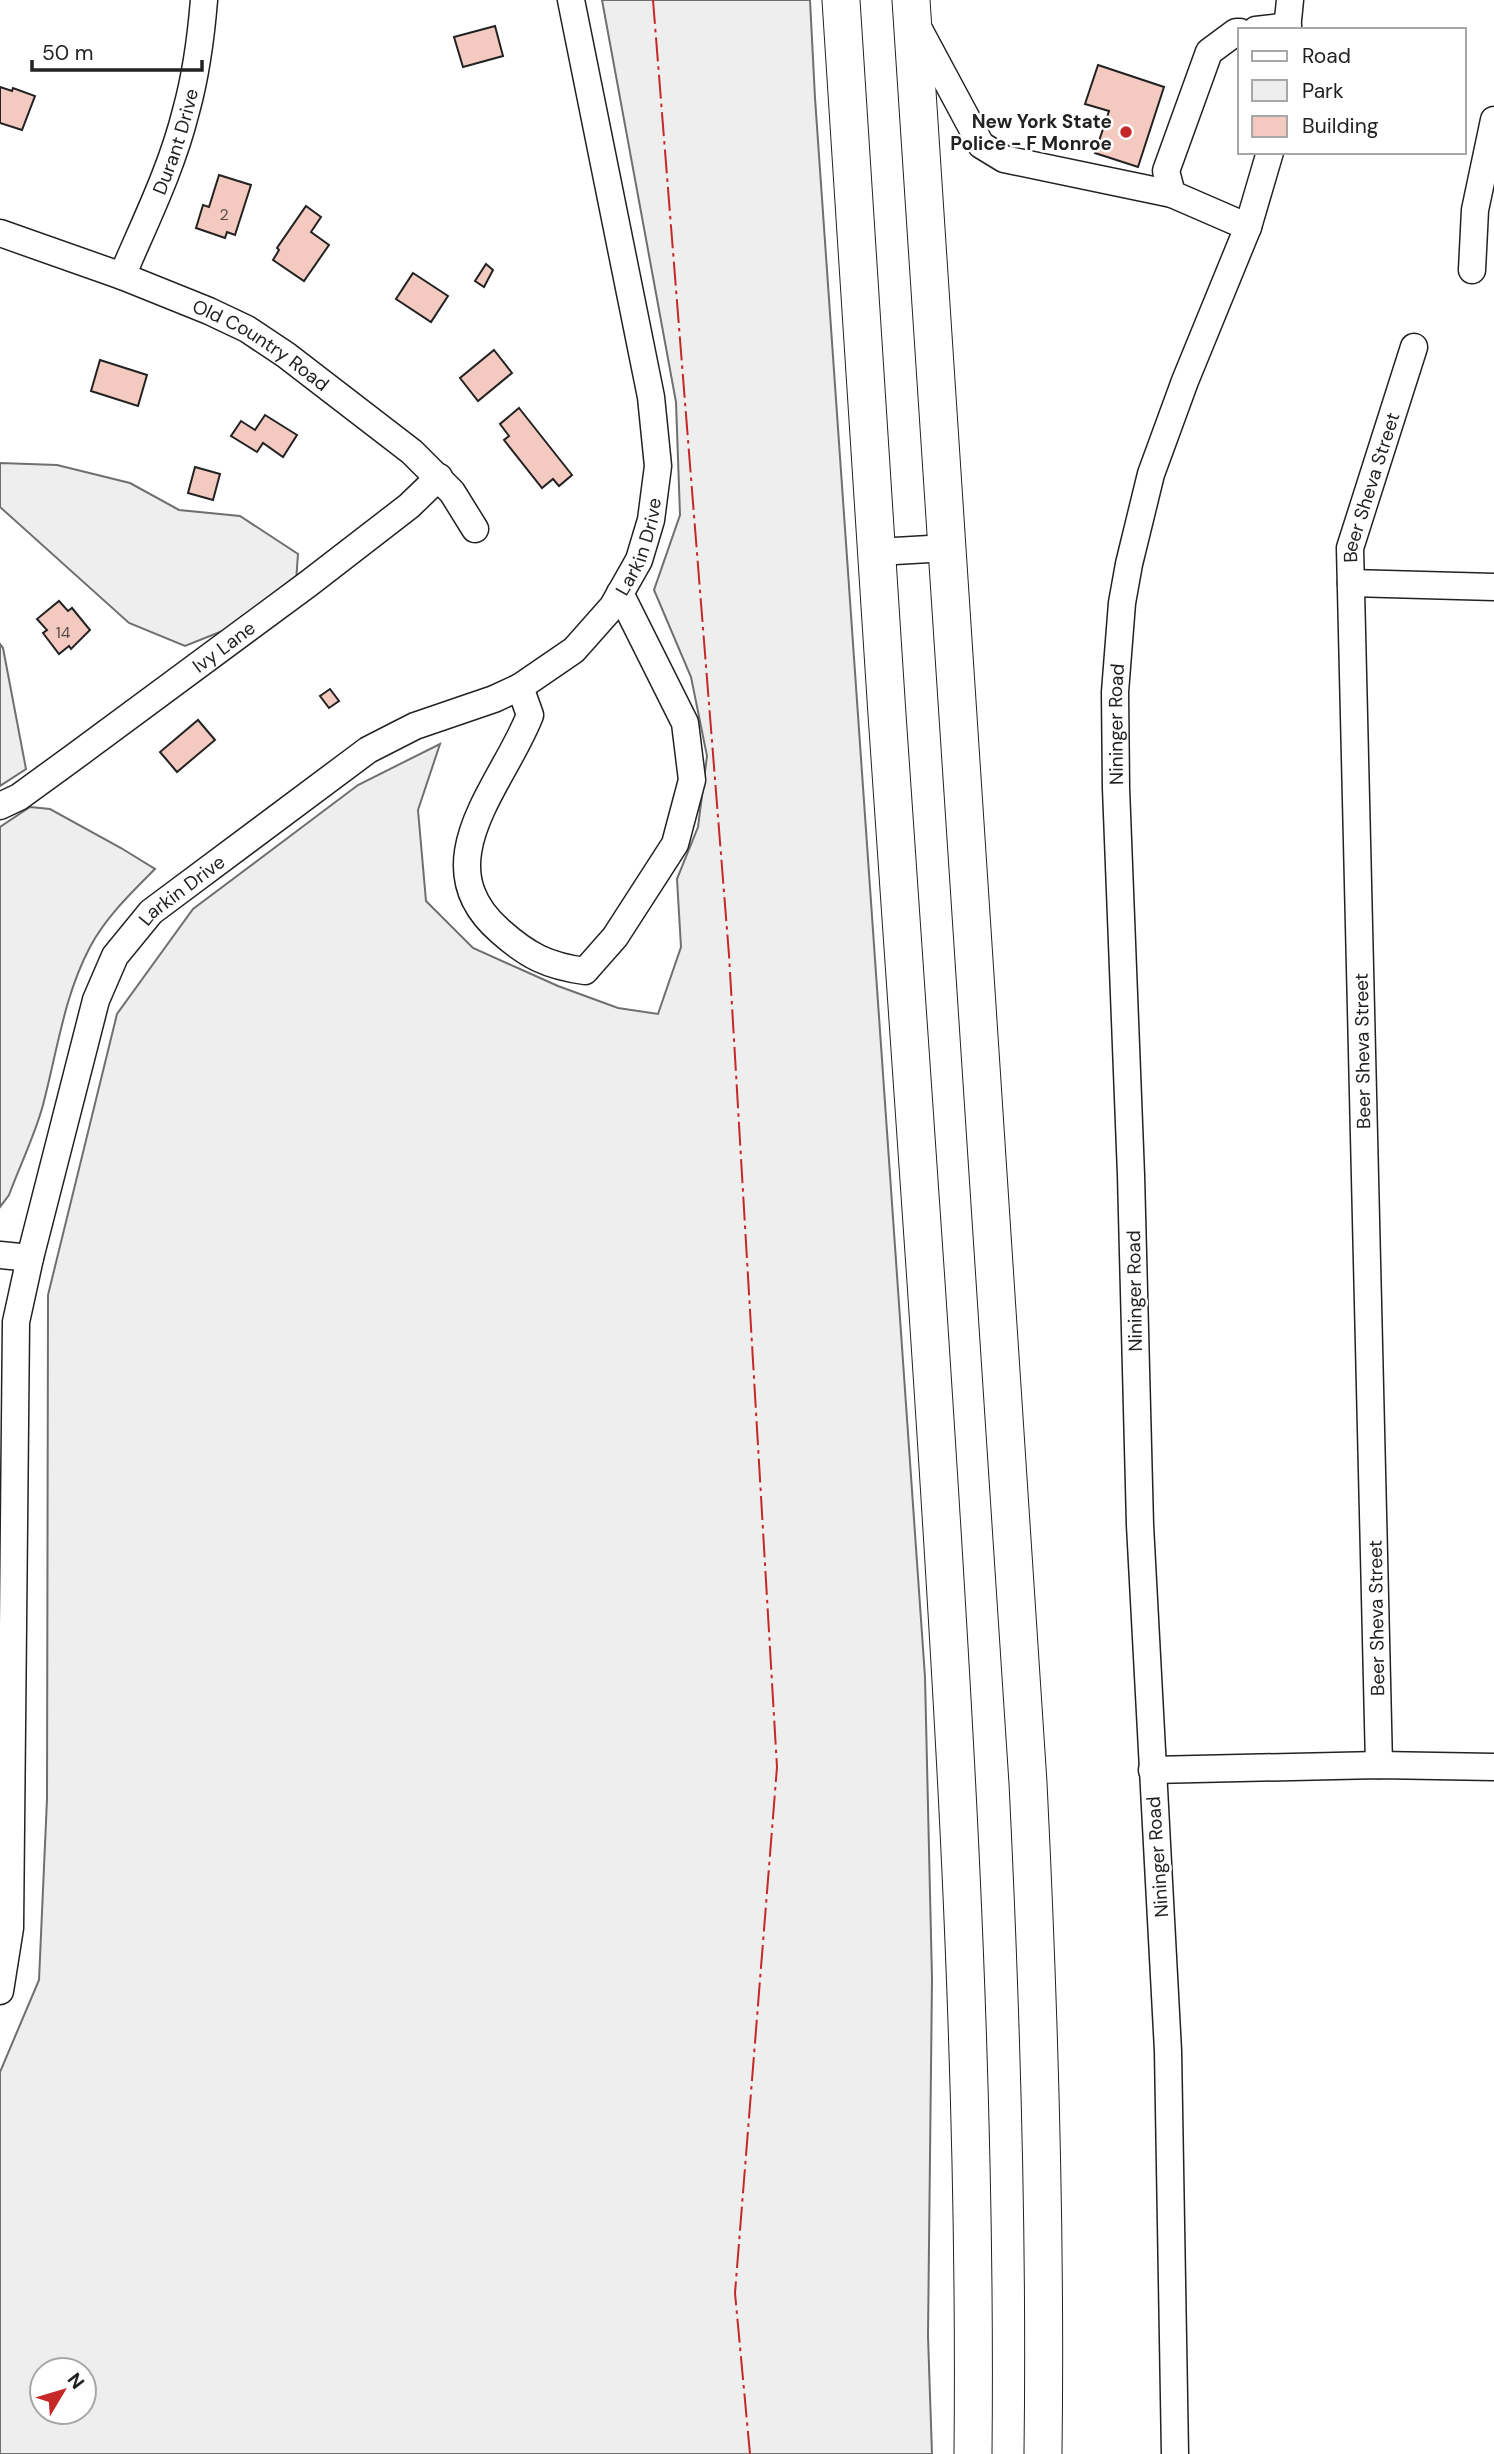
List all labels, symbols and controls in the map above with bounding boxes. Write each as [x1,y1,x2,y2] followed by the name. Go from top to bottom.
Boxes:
[32,28,201,72] scale bar
[1238,28,1466,154] legend
[42,39,93,67] text: 50 m
[1302,42,1351,70] text: Road
[1302,77,1344,105] text: Park
[147,86,204,198] street label: Durant Drive
[950,109,1112,156] place label: New York State Police - F Monroe
[1302,112,1379,140] text: Building
[1118,124,1134,140] marker: New York State Police - F Monroe
[219,204,229,225] house number: 2
[189,294,334,397] street label: Old Country Road
[1338,409,1405,563] street label: Beer Sheva Street
[610,496,667,600] street label: Larkin Drive
[187,615,260,678] street label: Ivy Lane
[56,622,71,643] house number: 14
[1103,663,1130,785] street label: Nininger Road
[133,849,230,931] street label: Larkin Drive
[1349,973,1376,1129] street label: Beer Sheva Street
[1121,1230,1148,1352] street label: Nininger Road
[1363,1540,1390,1696] street label: Beer Sheva Street
[1141,1796,1174,1918] street label: Nininger Road
[28,2356,98,2426] north arrow
[62,2368,90,2394] text: N

